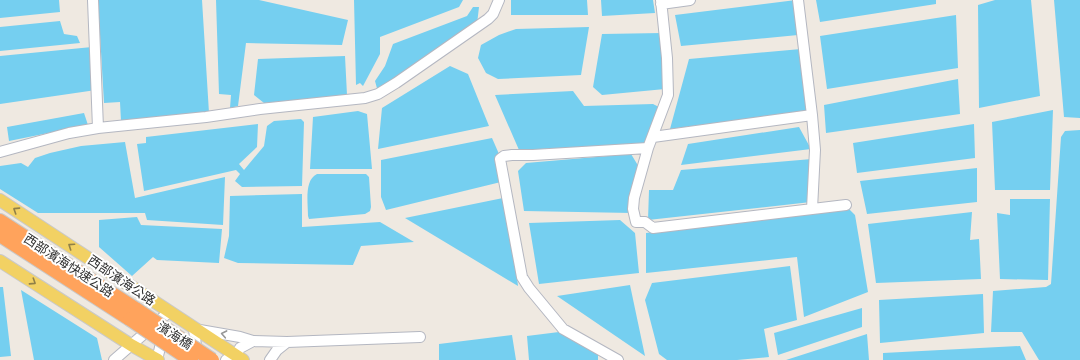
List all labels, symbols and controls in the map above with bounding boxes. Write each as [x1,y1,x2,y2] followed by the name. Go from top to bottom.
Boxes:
[13,207,20,215] one-way arrow
[21,230,117,300] street label: 西部濱海快速公路
[68,244,75,251] one-way arrow
[85,252,159,308] street label: 西部濱海公路
[29,277,36,285] one-way arrow
[154,318,196,352] street label: 濱海橋
[221,330,227,338] one-way arrow

